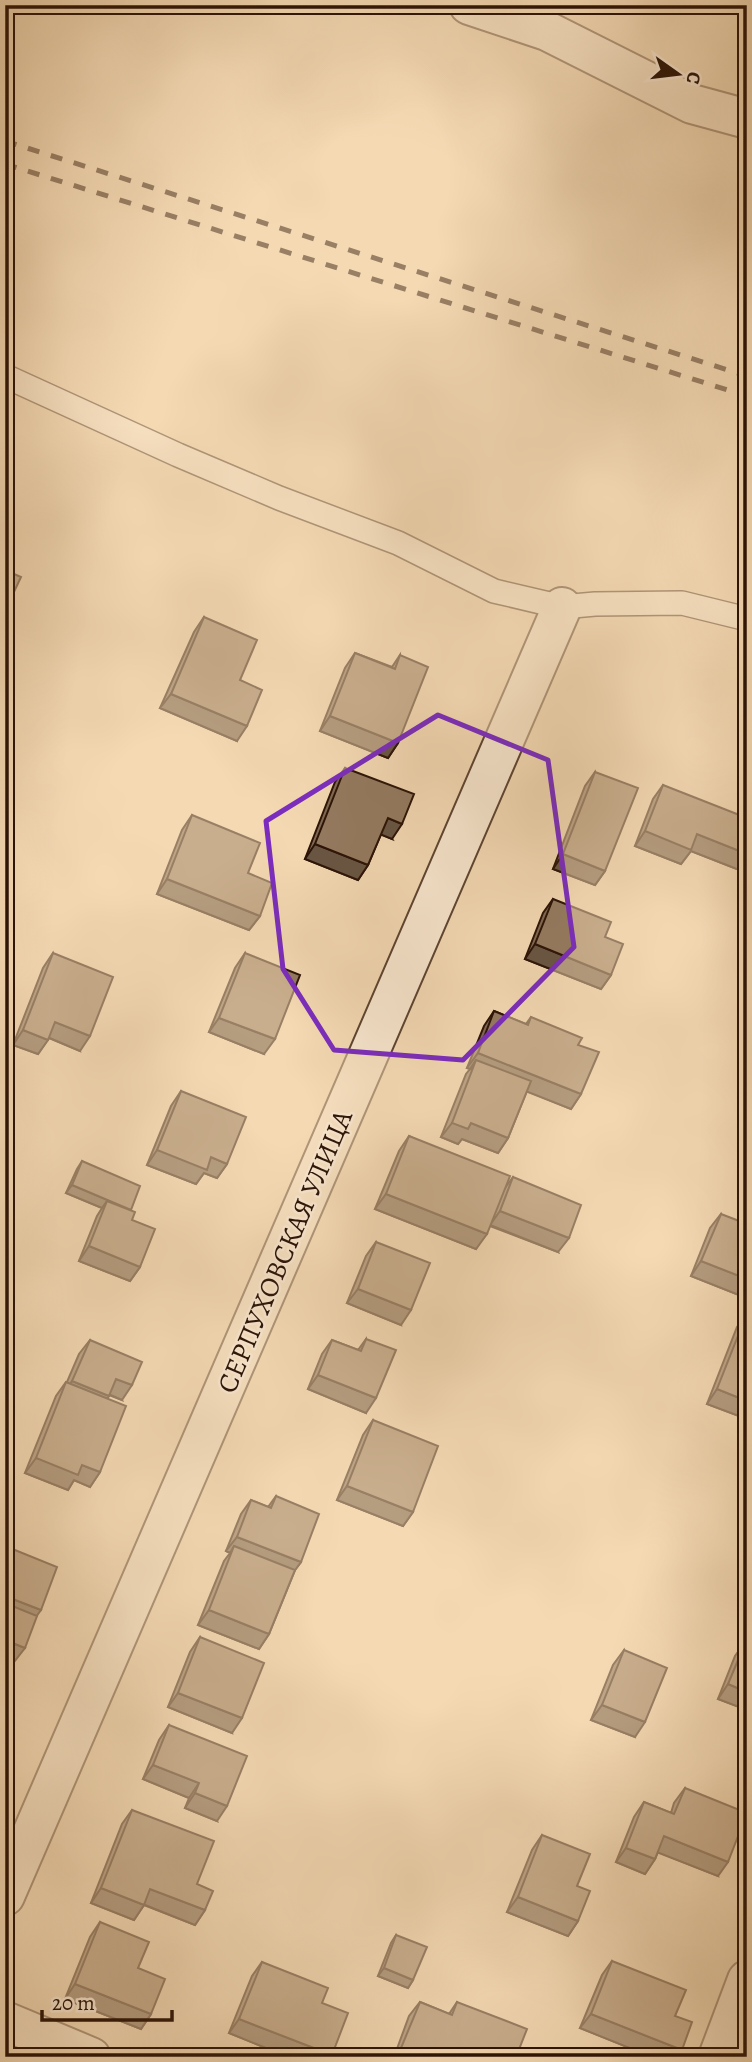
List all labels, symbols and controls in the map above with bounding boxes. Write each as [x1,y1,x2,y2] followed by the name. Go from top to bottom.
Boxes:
[644,38,714,108] north arrow
[679,69,708,87] text: С
[208,1103,362,1399] street label: СЕРПУХОВСКАЯ УЛИЦА
[42,1978,172,2022] scale bar
[52,1989,95,2017] text: 20 m

